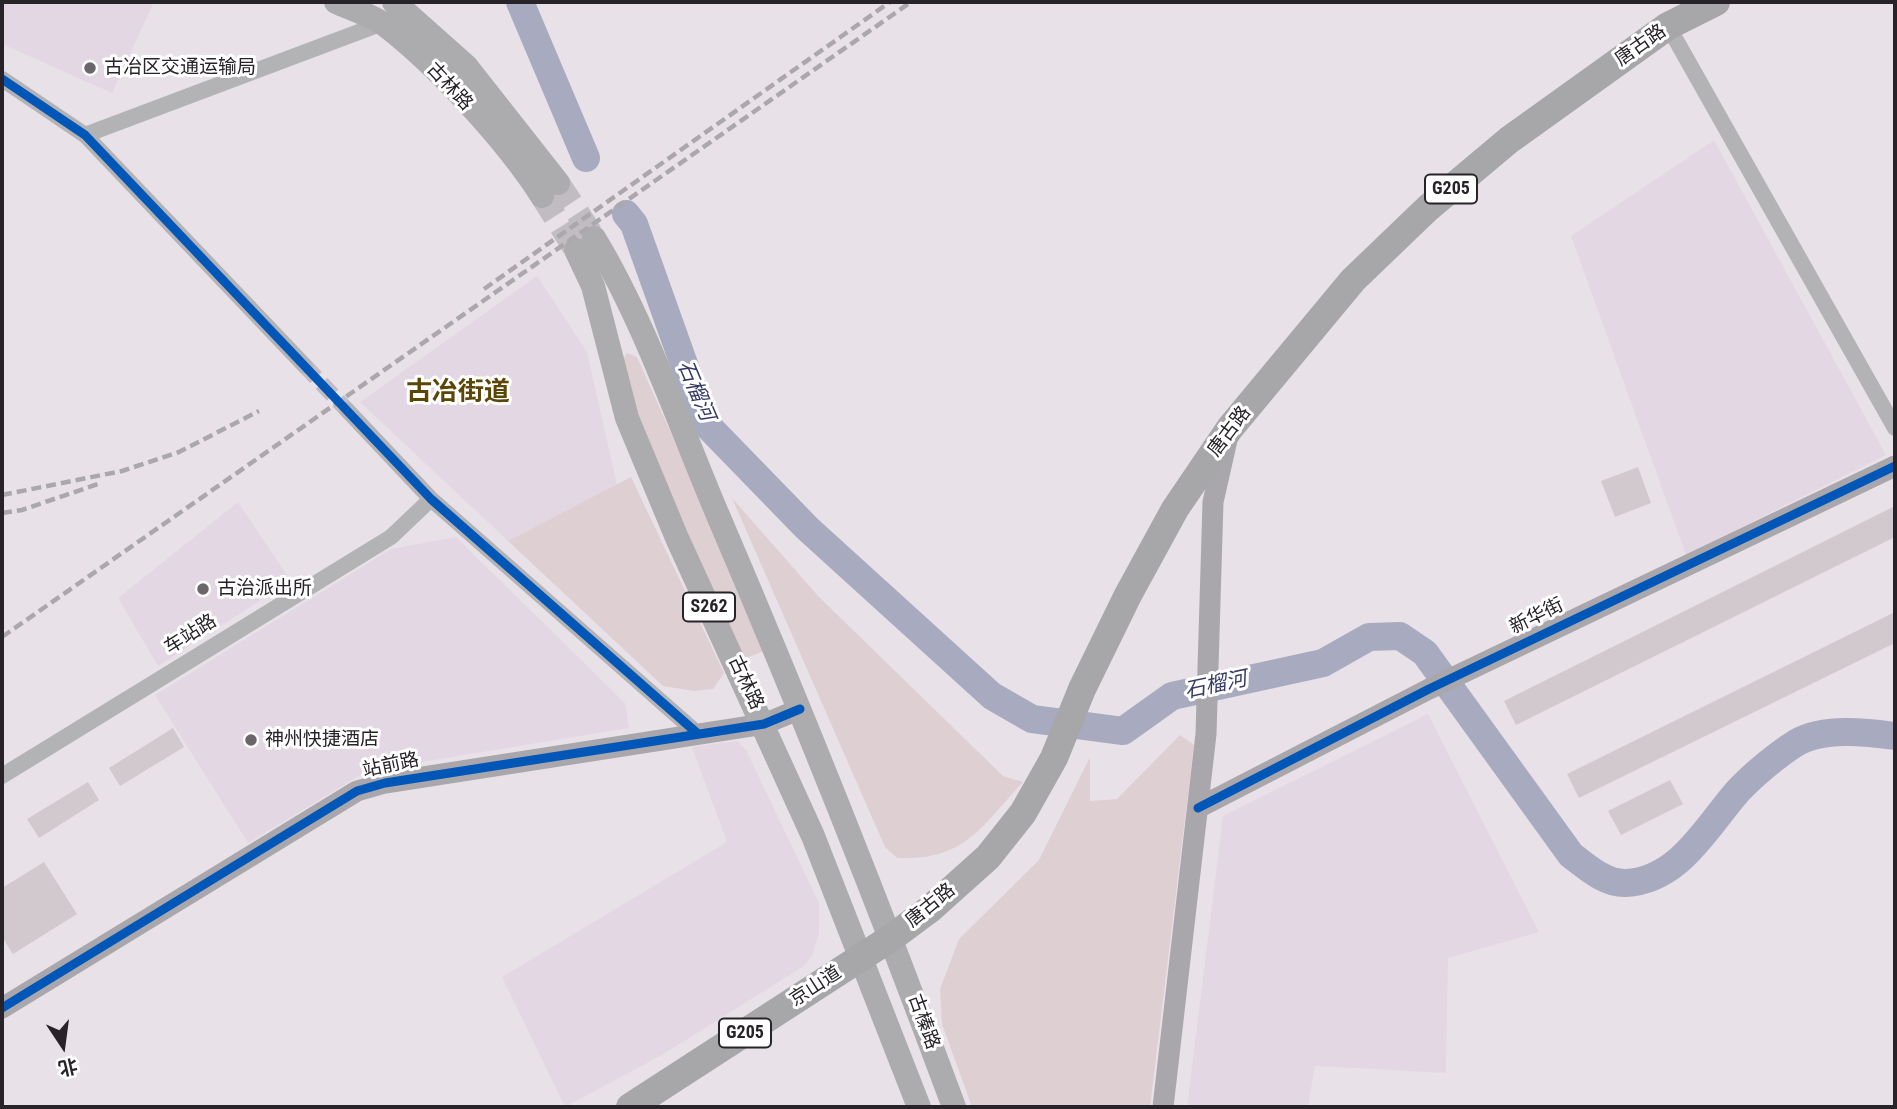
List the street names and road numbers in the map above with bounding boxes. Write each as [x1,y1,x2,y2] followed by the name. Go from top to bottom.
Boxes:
[1611,20,1671,72] street label: 唐古路
[421,58,477,116] street label: 古林路
[1425,174,1477,204] road number: G205
[1204,402,1256,462] street label: 唐古路
[683,592,735,622] road number: S262
[1506,594,1568,640] street label: 新华街
[161,610,221,660] street label: 车站路
[723,652,767,714] street label: 古林路
[361,749,421,783] street label: 站前路
[902,879,960,933] street label: 唐古路
[786,962,846,1012] street label: 京山道
[903,991,943,1053] street label: 古榛路
[719,1018,771,1048] road number: G205

